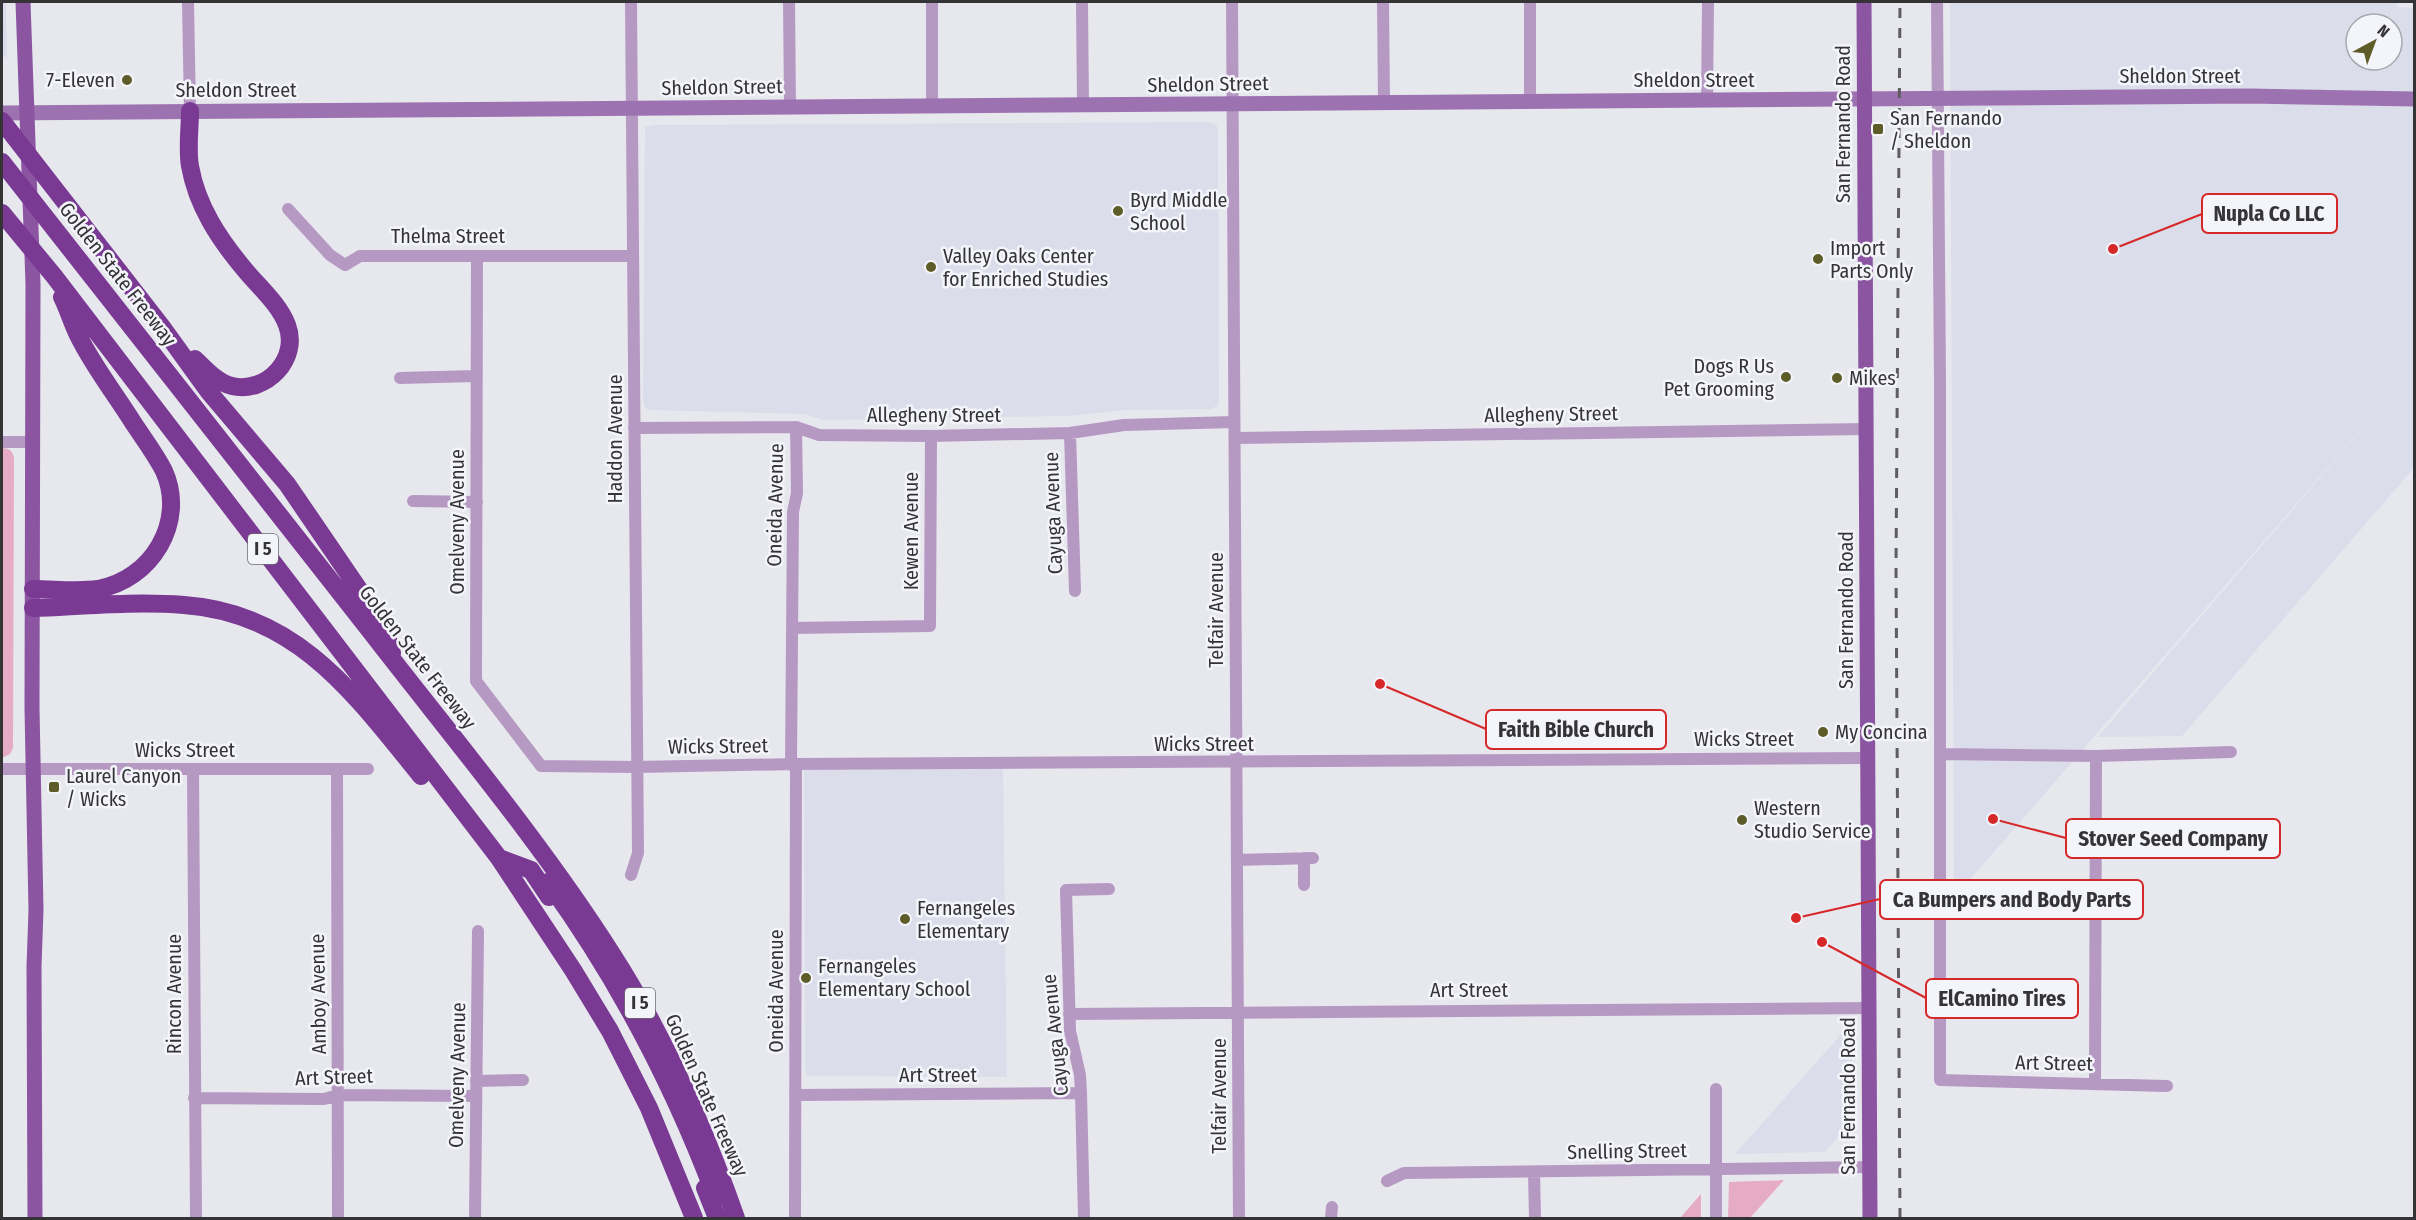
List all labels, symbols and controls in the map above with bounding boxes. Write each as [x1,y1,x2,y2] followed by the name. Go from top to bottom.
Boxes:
[2344,12,2404,72] north arrow
[2374,21,2393,41] text: N
[1831,45,1855,203] street label: San Fernando Road
[2119,64,2241,88] street label: Sheldon Street
[46,68,115,92] place label: 7-Eleven
[1633,68,1755,92] street label: Sheldon Street
[1147,71,1269,97] street label: Sheldon Street
[120,73,134,87] marker: 7-Eleven
[661,74,783,100] street label: Sheldon Street
[175,78,297,102] street label: Sheldon Street
[1890,106,2002,153] place label: San Fernando / Sheldon
[1871,122,1885,136] marker: San Fernando / Sheldon
[1130,188,1227,235] place label: Byrd Middle School
[2202,194,2337,233] callout: Nupla Co LLC
[55,197,182,351] street label: Golden State Freeway
[2213,201,2325,227] text: Nupla Co LLC
[1111,204,1125,218] marker: Byrd Middle School
[391,224,505,248] street label: Thelma Street
[1830,236,1913,283] place label: Import Parts Only
[943,244,1108,291] place label: Valley Oaks Center for Enriched Studies
[1811,252,1825,266] marker: Import Parts Only
[924,260,938,274] marker: Valley Oaks Center for Enriched Studies
[1664,354,1775,401] place label: Dogs R Us Pet Grooming
[1849,366,1896,390] place label: Mikes
[1779,370,1793,384] marker: Dogs R Us Pet Grooming
[1830,371,1844,385] marker: Mikes
[603,374,627,504] street label: Haddon Avenue
[1484,401,1619,427] street label: Allegheny Street
[867,403,1001,427] street label: Allegheny Street
[762,443,788,567] street label: Oneida Avenue
[445,449,469,595] street label: Omelveny Avenue
[1039,451,1067,575] street label: Cayuga Avenue
[899,472,923,590] street label: Kewen Avenue
[1834,531,1858,689] street label: San Fernando Road
[248,534,278,564] road number: I 5
[1204,552,1228,668] street label: Telfair Avenue
[355,580,482,734] street label: Golden State Freeway
[1486,710,1666,749] callout: Faith Bible Church
[1498,717,1654,743] text: Faith Bible Church
[1835,720,1928,744] place label: My Concina
[1816,725,1830,739] marker: My Concina
[1694,727,1795,751] street label: Wicks Street
[1154,732,1255,756] street label: Wicks Street
[668,733,769,759] street label: Wicks Street
[135,738,236,762] street label: Wicks Street
[66,764,181,811] place label: Laurel Canyon / Wicks
[47,780,61,794] marker: Laurel Canyon / Wicks
[1754,796,1871,843] place label: Western Studio Service
[1735,813,1749,827] marker: Western Studio Service
[2066,819,2280,858] callout: Stover Seed Company
[2078,826,2269,852] text: Stover Seed Company
[1880,880,2143,919] callout: Ca Bumpers and Body Parts
[1893,887,2131,913] text: Ca Bumpers and Body Parts
[917,896,1015,943] place label: Fernangeles Elementary
[898,912,912,926] marker: Fernangeles Elementary
[764,929,788,1053] street label: Oneida Avenue
[305,933,331,1055] street label: Amboy Avenue
[162,934,186,1054] street label: Rincon Avenue
[818,954,970,1001] place label: Fernangeles Elementary School
[799,971,813,985] marker: Fernangeles Elementary School
[1037,973,1073,1097] street label: Cayuga Avenue
[1430,978,1508,1002] street label: Art Street
[1926,979,2078,1018] callout: ElCamino Tires
[1938,986,2066,1012] text: ElCamino Tires
[625,988,655,1018] road number: I 5
[444,1002,470,1148] street label: Omelveny Avenue
[660,1010,754,1180] street label: Golden State Freeway
[1836,1017,1860,1175] street label: San Fernando Road
[1207,1038,1231,1154] street label: Telfair Avenue
[2015,1050,2094,1076] street label: Art Street
[899,1063,977,1087] street label: Art Street
[295,1064,374,1090] street label: Art Street
[1567,1138,1688,1164] street label: Snelling Street

